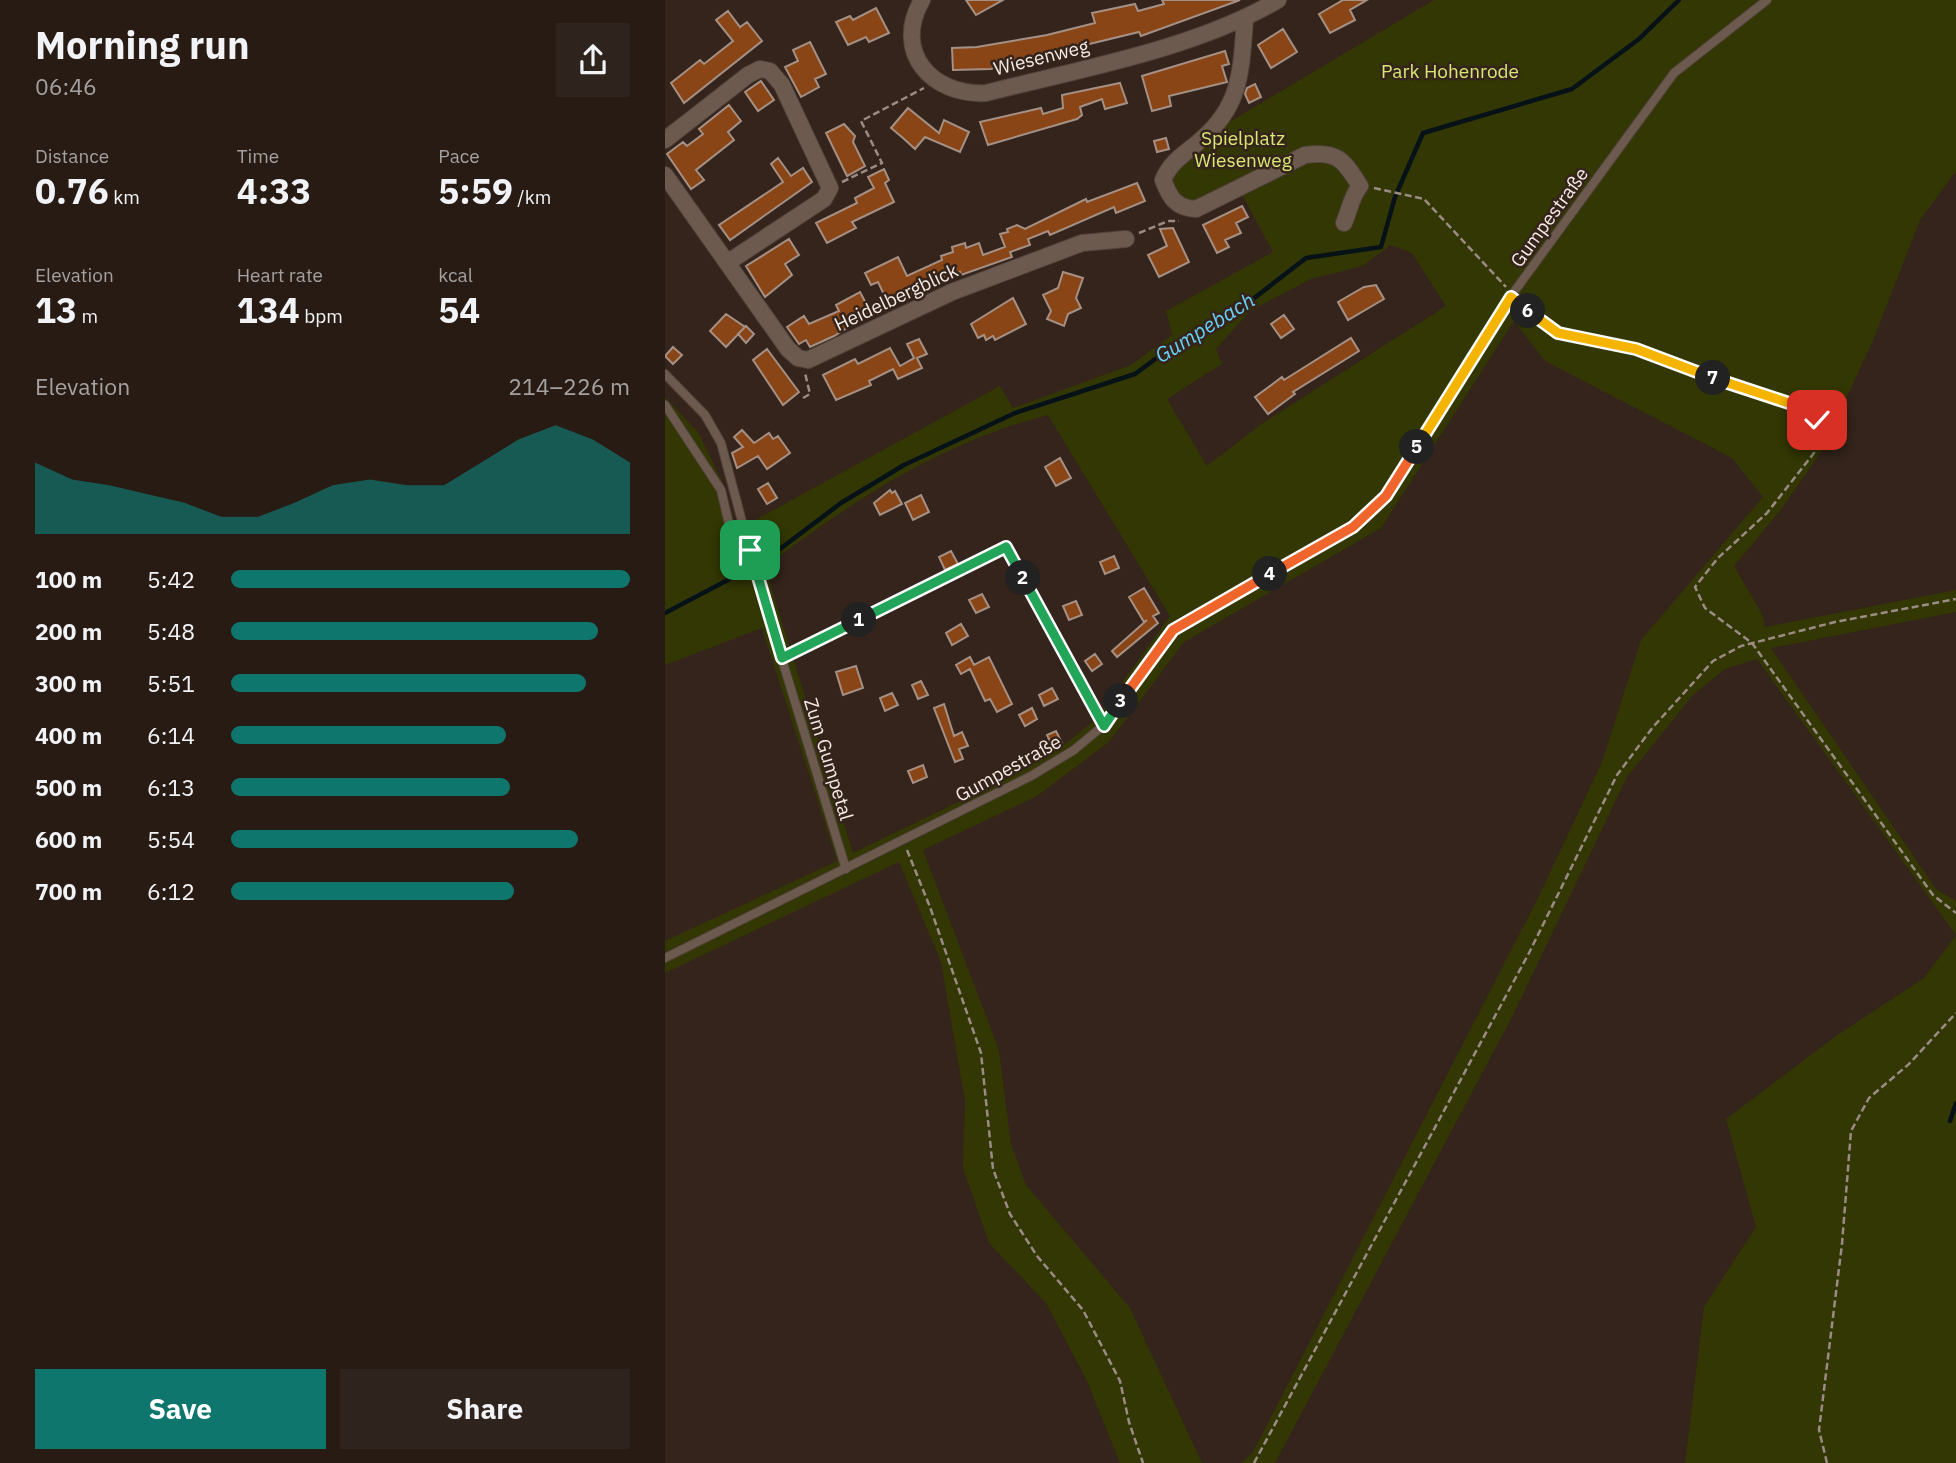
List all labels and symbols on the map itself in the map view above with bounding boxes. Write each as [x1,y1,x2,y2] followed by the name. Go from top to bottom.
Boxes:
[991,34,1091,80] street label: Wiesenweg
[1381,59,1519,83] park label: Park Hohenrode
[1194,126,1292,172] park label: Spielplatz Wiesenweg
[1505,162,1593,272] street label: Gumpestraße
[830,258,962,336] street label: Heidelbergblick
[1149,285,1260,369] water label: Gumpebach
[1511,294,1545,328] pin: 6
[1695,360,1731,396] pin: 7
[1787,390,1847,450] pin
[1399,430,1435,464] pin: 5
[720,520,780,580] pin
[1253,556,1287,592] pin: 4
[1005,560,1041,596] pin: 2
[841,602,877,638] pin: 1
[1103,684,1139,718] pin: 3
[799,695,859,823] street label: Zum Gumpetal
[951,729,1065,807] street label: Gumpestraße

